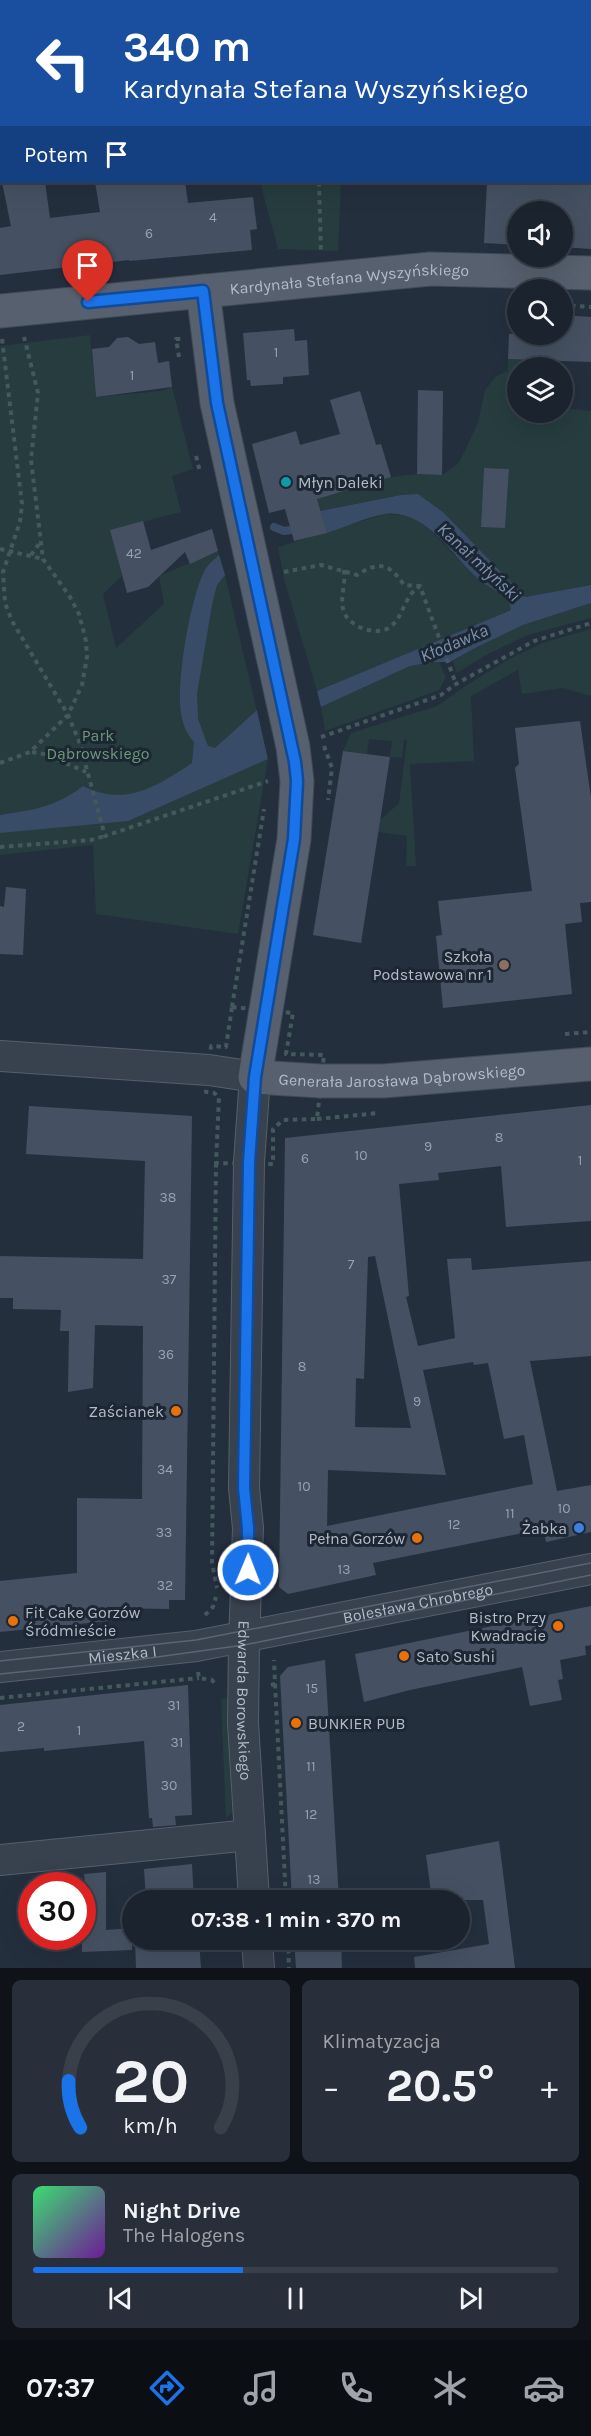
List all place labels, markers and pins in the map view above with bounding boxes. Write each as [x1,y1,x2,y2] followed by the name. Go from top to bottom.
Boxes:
[62,240,113,302] pin
[298,473,383,492] place label: Młyn Daleki
[279,475,293,489] marker: Młyn Daleki
[373,947,492,984] place label: Szkoła Podstawowa nr 1
[497,958,511,972] marker: Szkoła Podstawowa nr 1
[89,1402,164,1421] place label: Zaścianek
[169,1404,183,1418] marker: Zaścianek
[521,1519,567,1538] place label: Żabka
[572,1521,586,1535] marker: Żabka
[308,1529,405,1548] place label: Pełna Gorzów
[410,1531,424,1545] marker: Pełna Gorzów
[25,1603,141,1640] place label: Fit Cake Gorzów Śródmieście
[469,1608,547,1645] place label: Bistro Przy Kwadracie
[6,1614,20,1628] marker: Fit Cake Gorzów Śródmieście
[551,1619,565,1633] marker: Bistro Przy Kwadracie
[416,1647,495,1666] place label: Sato Sushi
[397,1649,411,1663] marker: Sato Sushi
[308,1714,405,1733] place label: BUNKIER PUB
[289,1716,303,1730] marker: BUNKIER PUB

